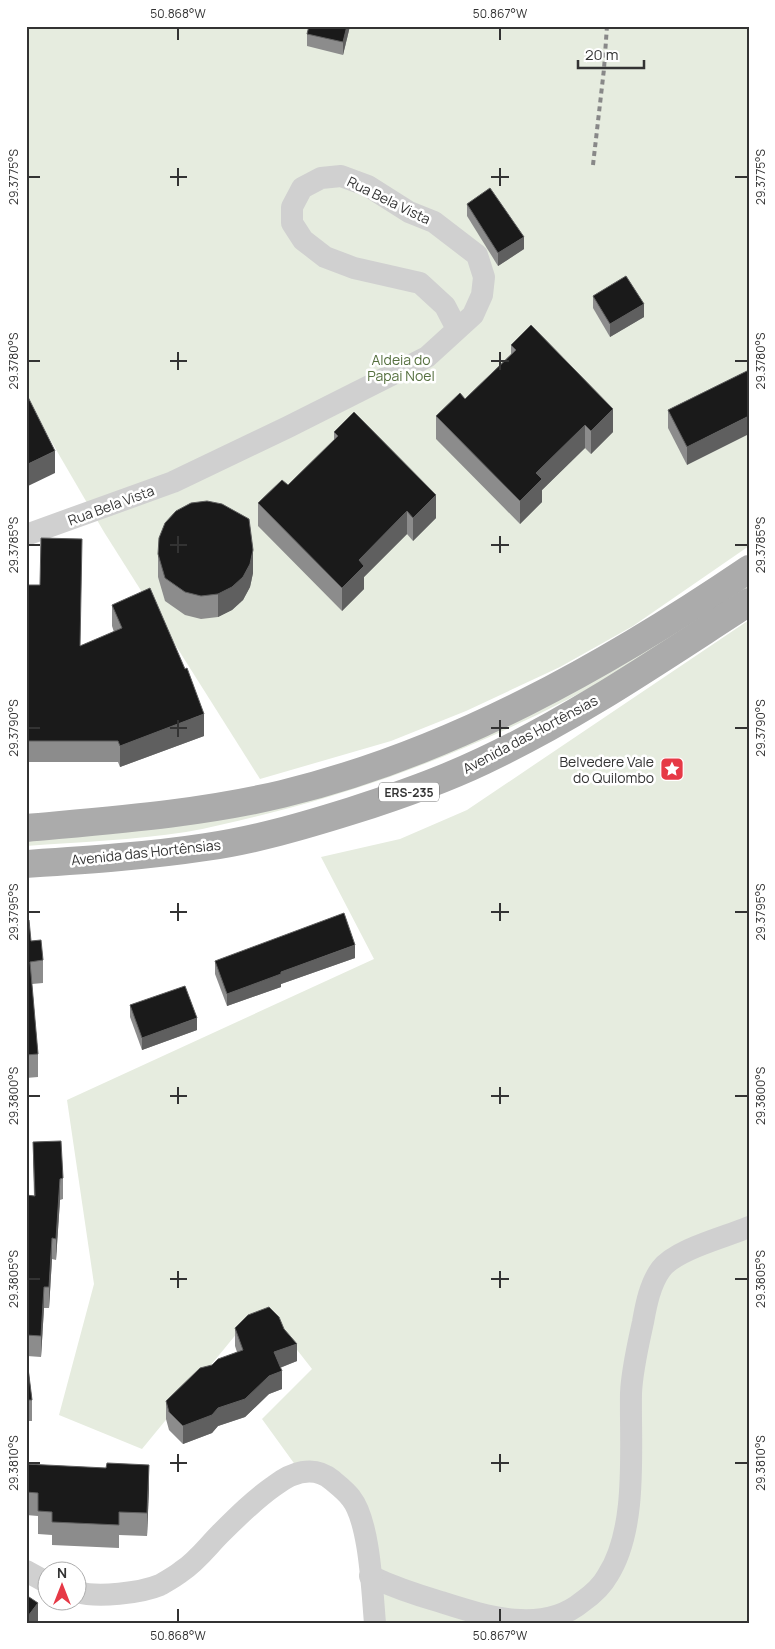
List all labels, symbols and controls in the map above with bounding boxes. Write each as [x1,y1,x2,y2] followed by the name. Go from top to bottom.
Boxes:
[150,5,206,22] text: 50.868°W
[473,5,528,22] text: 50.867°W
[578,38,644,70] scale bar
[585,44,618,65] text: 20 m
[5,149,22,205] text: 29.3775°S
[752,149,769,205] text: 29.3775°S
[344,172,434,228] street label: Rua Bela Vista
[5,333,22,389] text: 29.3780°S
[752,333,769,389] text: 29.3780°S
[367,350,435,385] park label: Aldeia do Papai Noel
[65,481,157,529] street label: Rua Bela Vista
[5,517,22,573] text: 29.3785°S
[752,517,769,573] text: 29.3785°S
[459,690,601,778] street label: Avenida das Hortênsias
[5,699,22,757] text: 29.3790°S
[752,699,769,757] text: 29.3790°S
[560,752,654,787] place label: Belvedere Vale do Quilombo
[659,756,685,782] place icon: Belvedere Vale do Quilombo
[379,782,439,802] road number: ERS-235
[70,835,222,869] street label: Avenida das Hortênsias
[5,884,22,940] text: 29.3795°S
[752,884,769,940] text: 29.3795°S
[5,1067,22,1125] text: 29.3800°S
[752,1067,769,1125] text: 29.3800°S
[5,1250,22,1308] text: 29.3805°S
[752,1250,769,1308] text: 29.3805°S
[5,1435,22,1491] text: 29.3810°S
[752,1435,769,1491] text: 29.3810°S
[38,1562,88,1612] north arrow
[57,1563,67,1582] text: N
[150,1627,206,1644] text: 50.868°W
[473,1627,528,1644] text: 50.867°W

